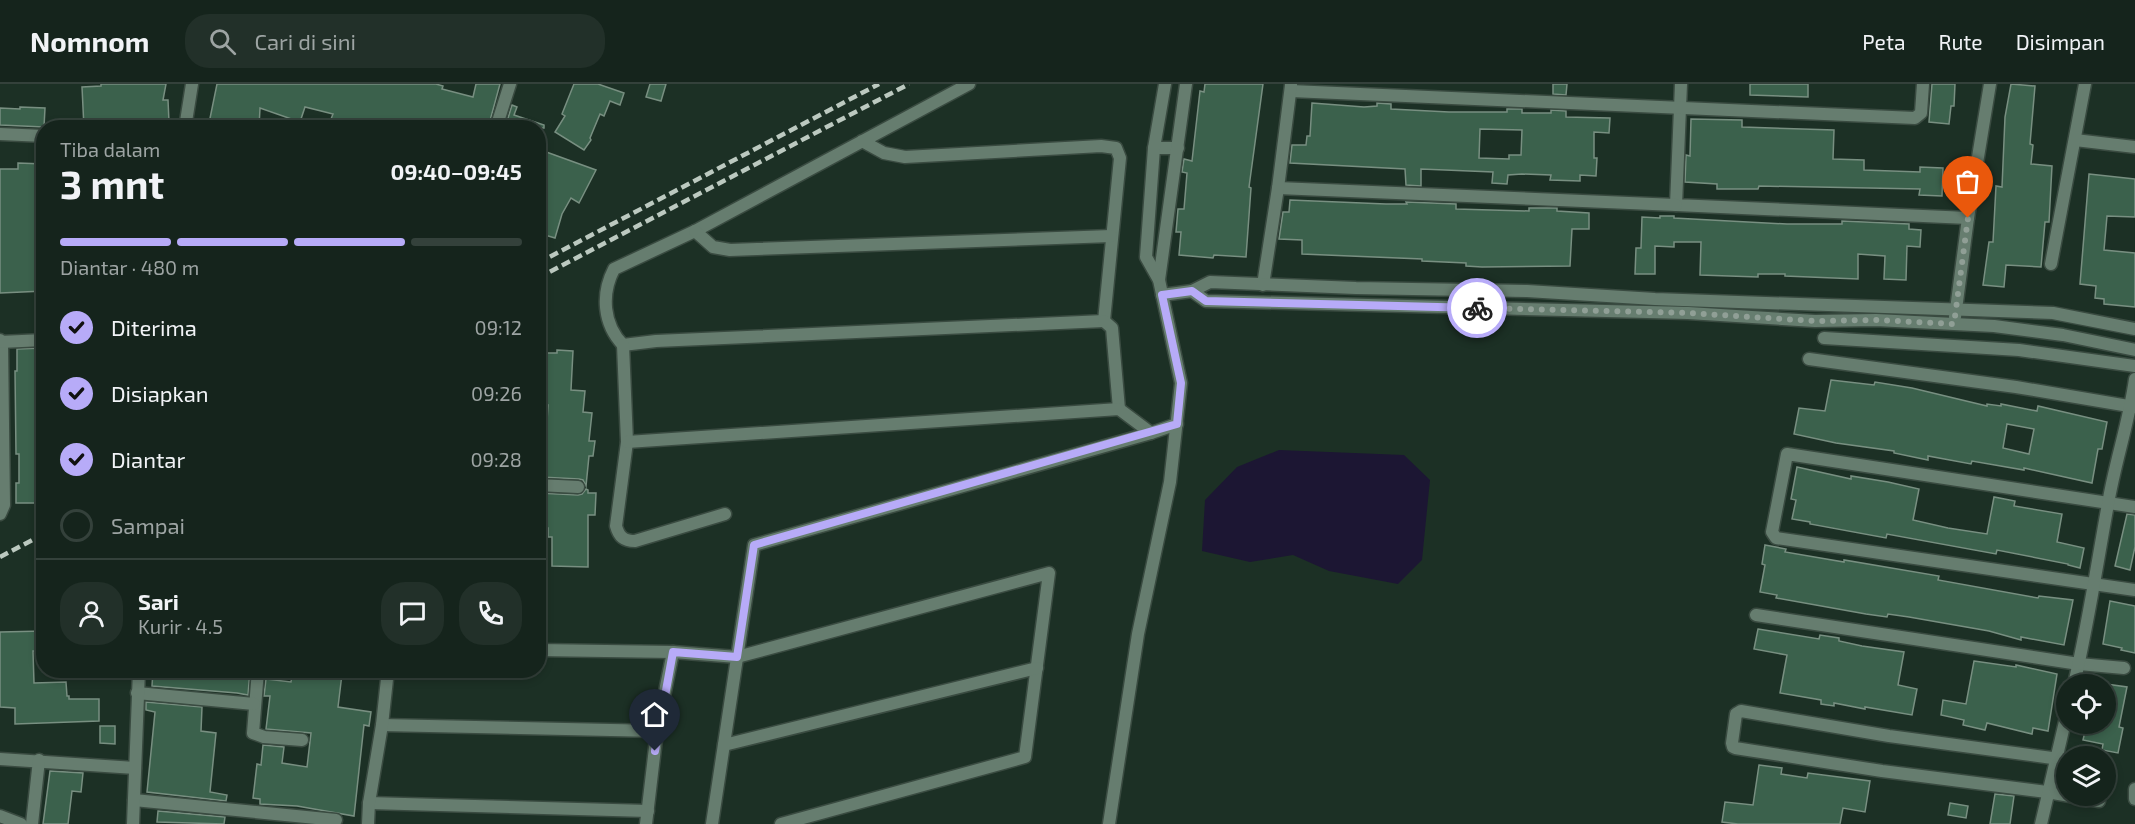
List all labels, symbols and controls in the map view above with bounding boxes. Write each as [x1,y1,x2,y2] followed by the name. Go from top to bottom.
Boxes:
[185,14,605,68] search box
[30,24,149,58] text: Nomnom
[206,25,239,58] icon: search
[254,28,356,54] text: Cari di sini
[1862,29,1905,54] text: Peta
[1938,29,1983,54] text: Rute
[2016,29,2105,54] text: Disimpan
[60,137,160,161] text: Tiba dalam
[1942,156,1993,218] pin
[391,158,522,184] text: 09:40–09:45
[60,160,164,207] text: 3 mnt
[1951,165,1984,198] icon: bag
[60,255,199,279] text: Diantar · 480 m
[1447,278,1507,338] courier
[1461,292,1494,325] icon: bike
[60,311,93,344] icon: check
[111,314,197,340] text: Diterima
[475,315,522,339] text: 09:12
[60,377,93,410] icon: check
[111,380,209,406] text: Disiapkan
[471,381,522,405] text: 09:26
[60,443,93,476] icon: check
[111,446,185,472] text: Diantar
[470,447,522,471] text: 09:28
[111,512,185,538] text: Sampai
[60,582,123,645] button: person
[381,582,444,645] button: chat
[459,582,522,645] button: phone
[138,588,179,614] text: Sari
[138,614,223,638] text: Kurir · 4.5
[2056,674,2116,806] map controls
[2056,674,2116,734] button: locate
[629,689,680,751] pin
[638,698,671,731] icon: home
[2056,746,2116,806] button: layers

